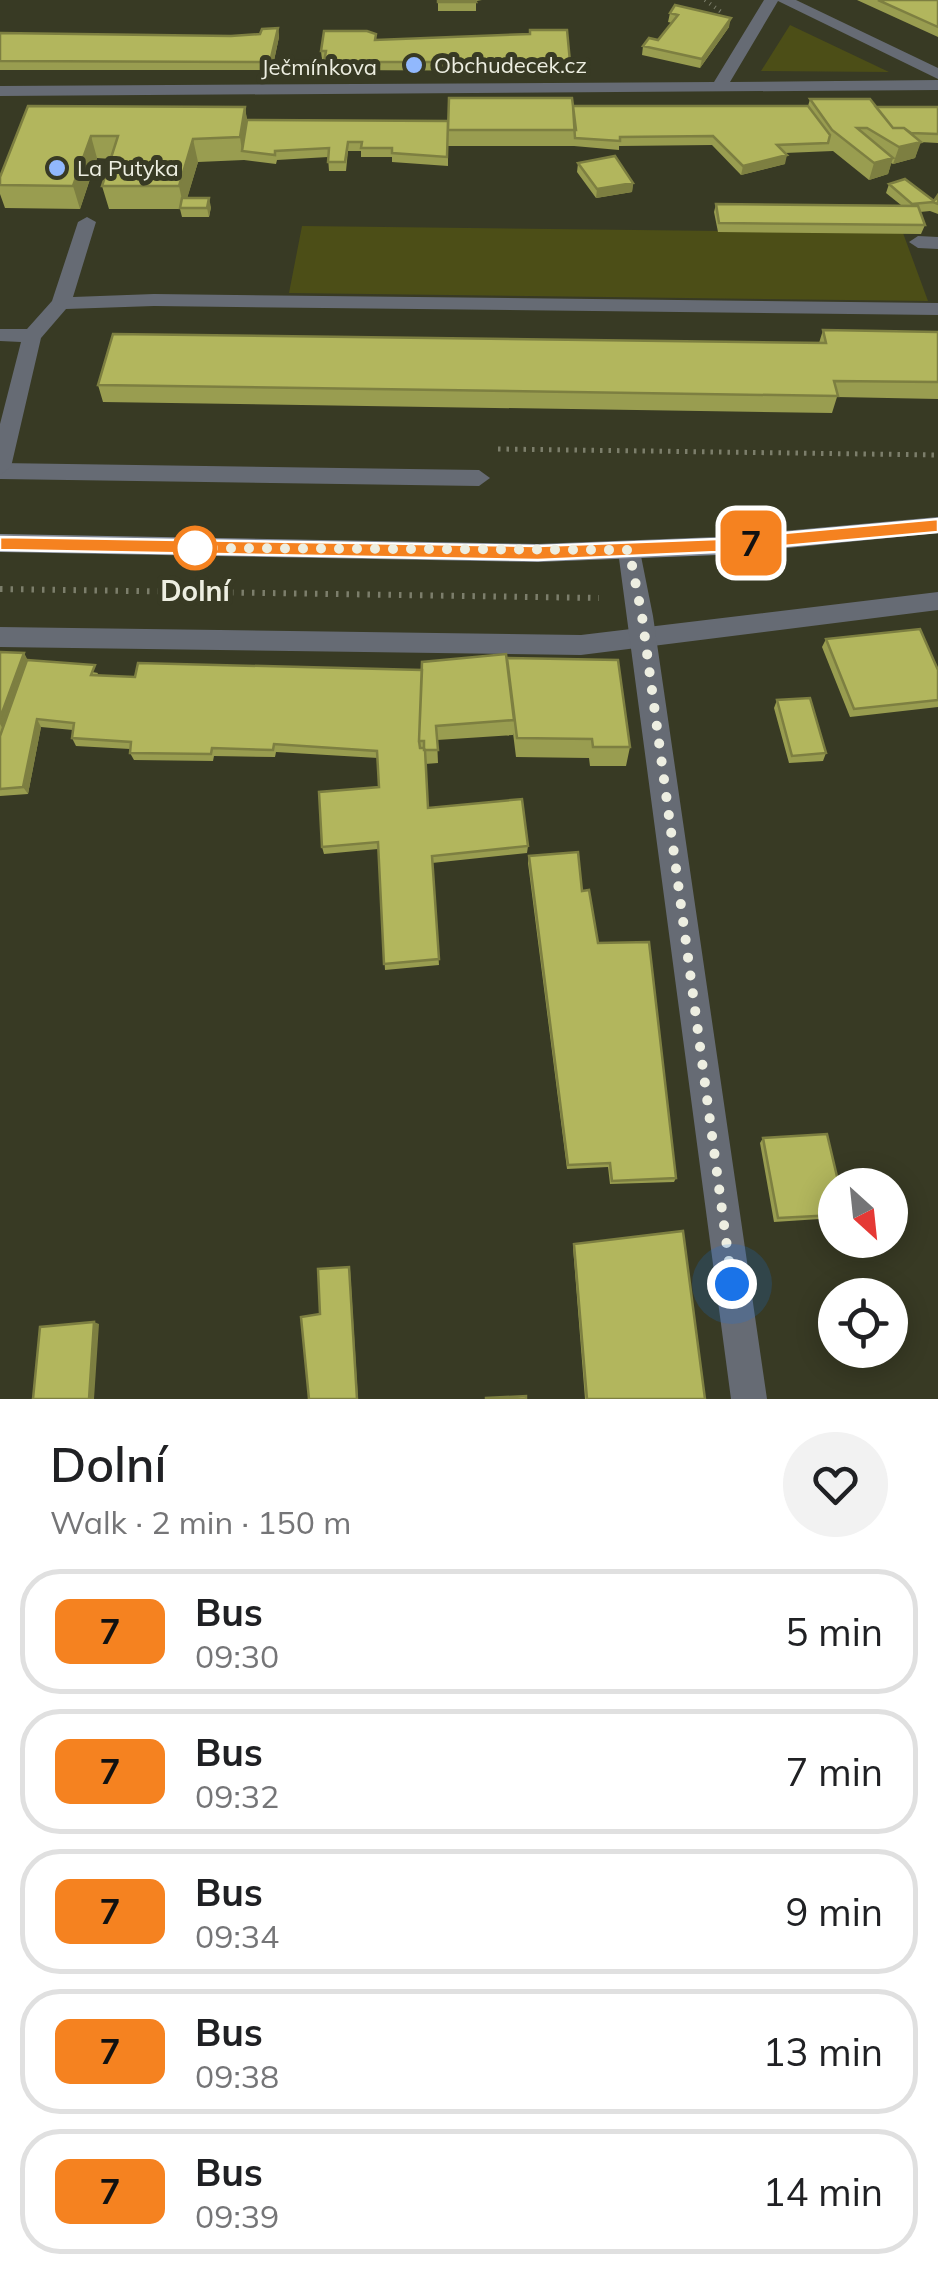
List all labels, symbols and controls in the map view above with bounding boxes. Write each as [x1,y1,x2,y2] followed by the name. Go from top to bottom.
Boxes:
[434,51,587,79] place label: Obchudecek.cz
[261,53,377,81] street label: Ječmínkova
[403,54,425,76] marker: Obchudecek.cz
[77,154,179,182] place label: La Putyka
[46,157,68,179] marker: La Putyka
[718,510,784,576] line badge: 7
[740,521,762,565] text: 7
[174,527,216,569] marker: Dolní
[160,573,231,608] place label: Dolní
[818,1168,908,1258] north arrow
[818,1168,908,1368] map controls
[707,1259,757,1309] your location
[818,1278,908,1368] button: locate
[783,1432,888,1537] button: heart
[50,1434,166,1494] text: Dolní
[50,1502,351,1542] text: Walk · 2 min · 150 m
[195,1588,263,1636] text: Bus
[786,1608,883,1656] text: 5 min
[99,1609,121,1653] text: 7
[195,1636,279,1676] text: 09:30
[195,1728,263,1776] text: Bus
[786,1748,883,1796] text: 7 min
[99,1749,121,1793] text: 7
[195,1776,279,1816] text: 09:32
[195,1868,263,1916] text: Bus
[786,1888,883,1936] text: 9 min
[99,1889,121,1933] text: 7
[195,1916,279,1956] text: 09:34
[195,2008,263,2056] text: Bus
[763,2028,883,2076] text: 13 min
[99,2029,121,2073] text: 7
[195,2056,279,2096] text: 09:38
[195,2148,263,2196] text: Bus
[763,2168,883,2216] text: 14 min
[99,2169,121,2213] text: 7
[195,2196,279,2236] text: 09:39

